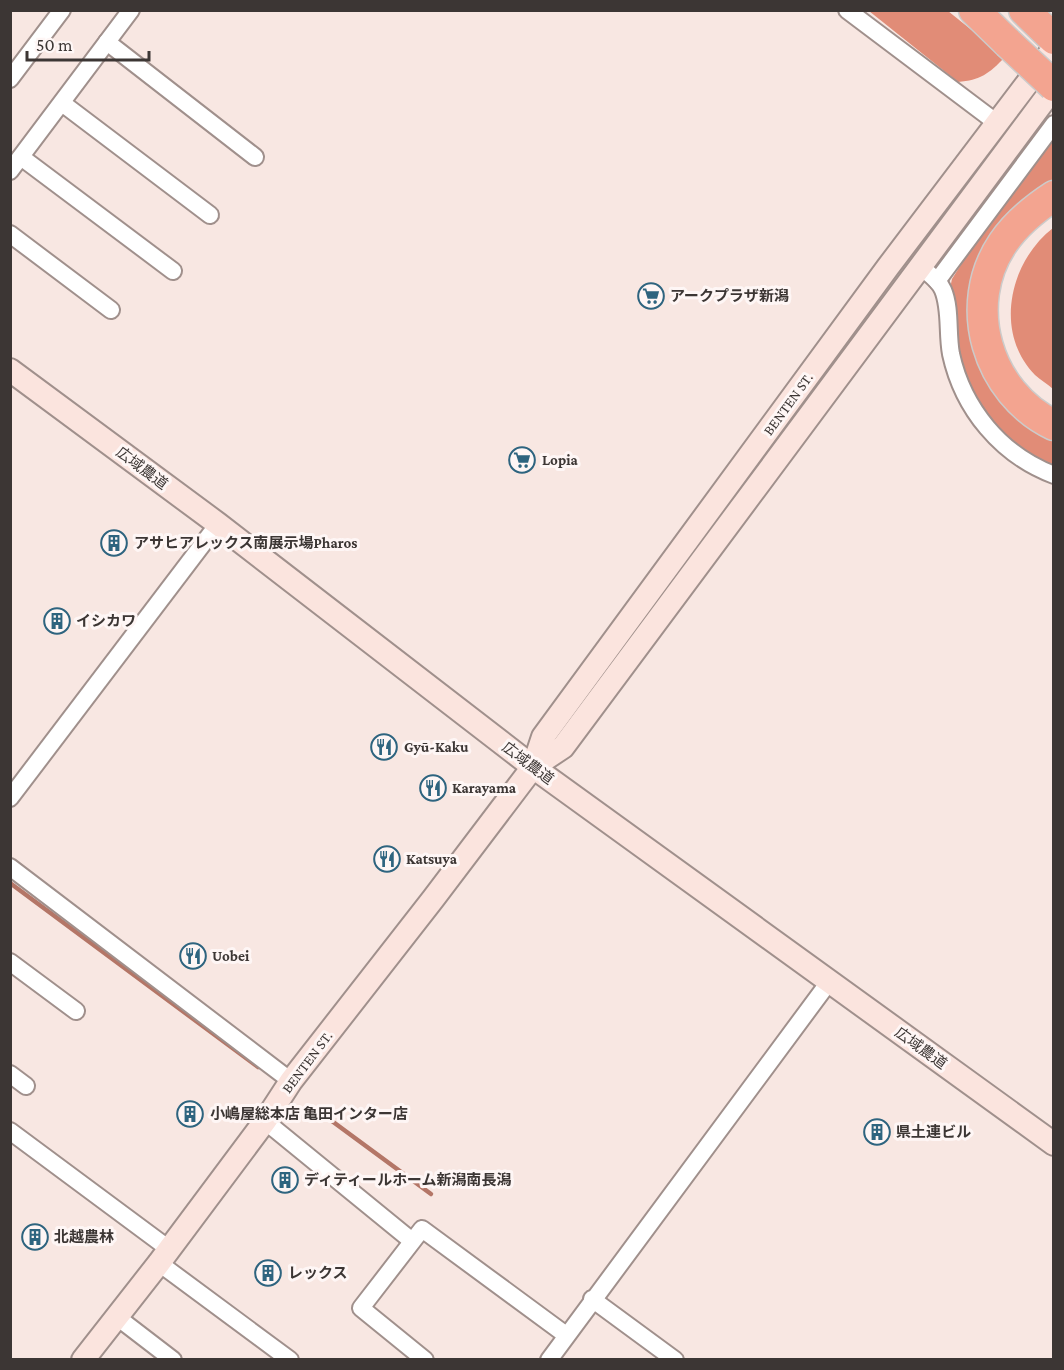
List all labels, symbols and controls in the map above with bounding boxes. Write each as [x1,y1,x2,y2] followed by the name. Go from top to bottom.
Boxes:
[27,24,148,62] scale bar
[36,35,73,55] text: 50 m
[636,281,666,311] supermarket icon: アークプラザ新潟
[670,288,789,304] place label: アークプラザ新潟
[760,370,816,438] street label: BENTEN ST.
[113,444,171,492] street label: 広域農道
[507,445,537,475] supermarket icon: Lopia
[542,452,578,468] place label: Lopia
[99,528,129,558] building icon: アサヒアレックス南展示場Pharos
[134,535,357,551] place label: アサヒアレックス南展示場Pharos
[42,606,72,636] building icon: イシカワ
[76,613,136,629] place label: イシカワ
[369,732,399,762] restaurant icon: Gyū-Kaku
[404,739,469,755] place label: Gyū-Kaku
[499,739,557,787] street label: 広域農道
[418,773,448,803] restaurant icon: Karayama
[452,780,517,796] place label: Karayama
[372,844,402,874] restaurant icon: Katsuya
[406,851,458,867] place label: Katsuya
[178,941,208,971] restaurant icon: Uobei
[212,948,250,964] place label: Uobei
[892,1024,950,1072] street label: 広域農道
[279,1028,335,1096] street label: BENTEN ST.
[175,1099,205,1129] building icon: 小嶋屋総本店 亀田インター店
[210,1105,408,1122] place label: 小嶋屋総本店 亀田インター店
[862,1117,892,1147] building icon: 県土連ビル
[896,1124,971,1140] place label: 県土連ビル
[270,1165,300,1195] building icon: ディティールホーム新潟南長潟
[304,1172,512,1188] place label: ディティールホーム新潟南長潟
[20,1222,50,1252] building icon: 北越農林
[54,1228,114,1245] place label: 北越農林
[253,1258,283,1288] building icon: レックス
[288,1265,348,1281] place label: レックス

